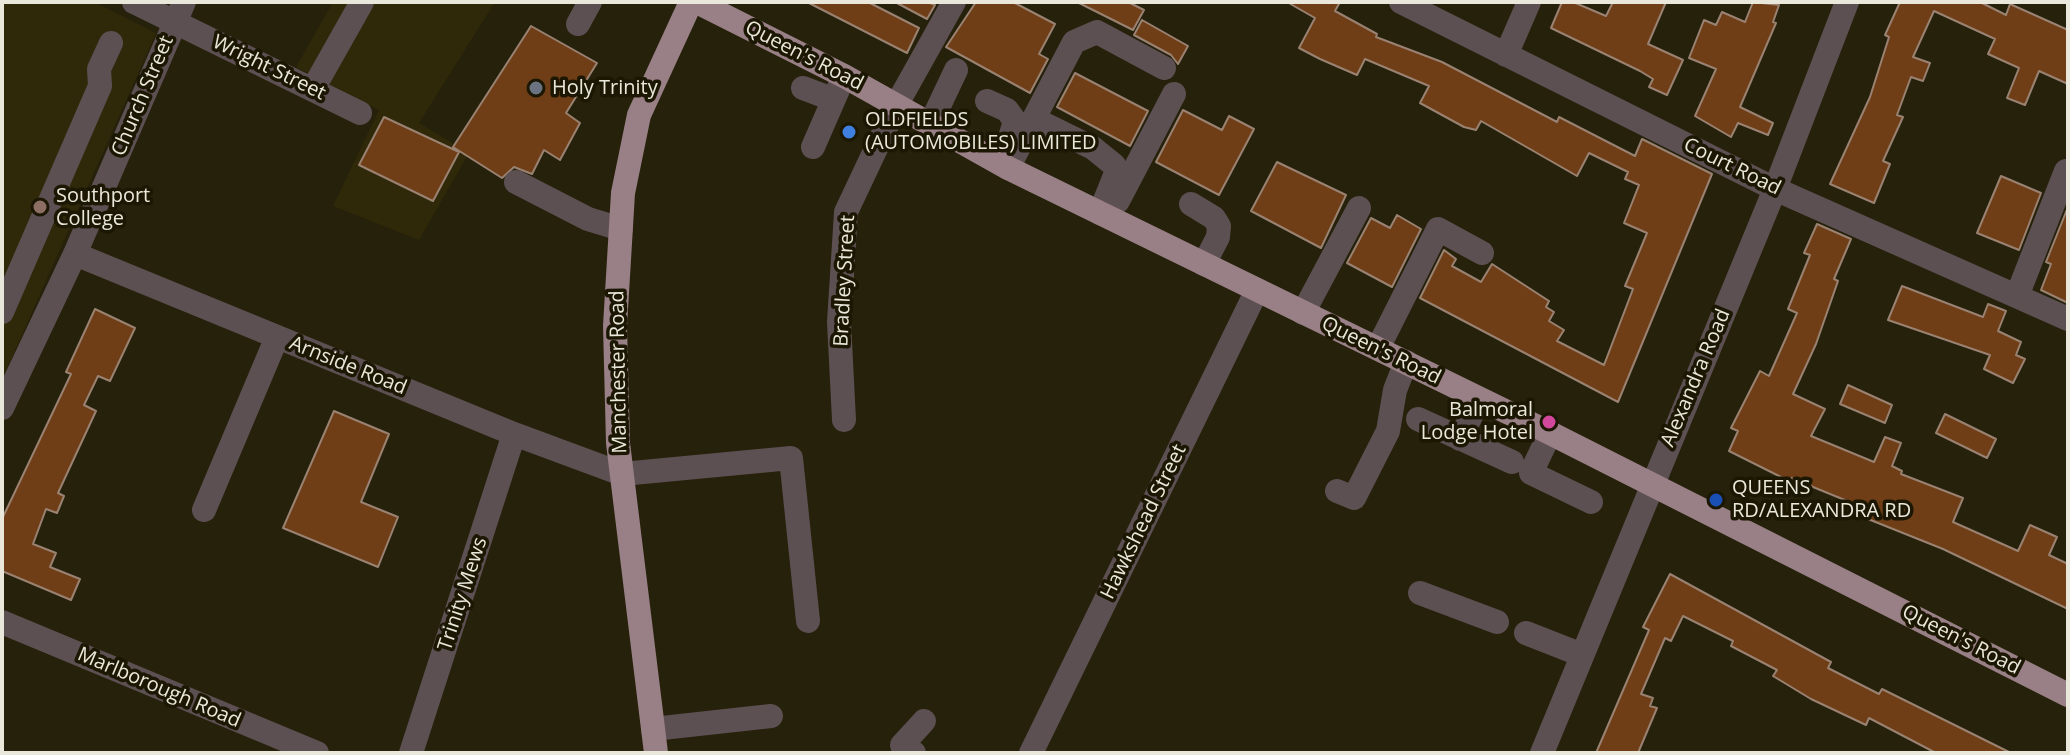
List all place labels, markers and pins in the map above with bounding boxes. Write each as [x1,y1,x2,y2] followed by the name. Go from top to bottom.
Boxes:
[552,76,658,100] place label: Holy Trinity
[527,79,545,97] marker: Holy Trinity
[865,108,1097,155] place label: OLDFIELDS (AUTOMOBILES) LIMITED
[840,123,858,141] marker: OLDFIELDS (AUTOMOBILES) LIMITED
[56,184,150,231] place label: Southport College
[31,198,49,216] marker: Southport College
[1421,398,1533,445] place label: Balmoral Lodge Hotel
[1540,413,1558,431] marker: Balmoral Lodge Hotel
[1732,476,1911,523] place label: QUEENS RD/ALEXANDRA RD
[1707,491,1725,509] marker: QUEENS RD/ALEXANDRA RD

